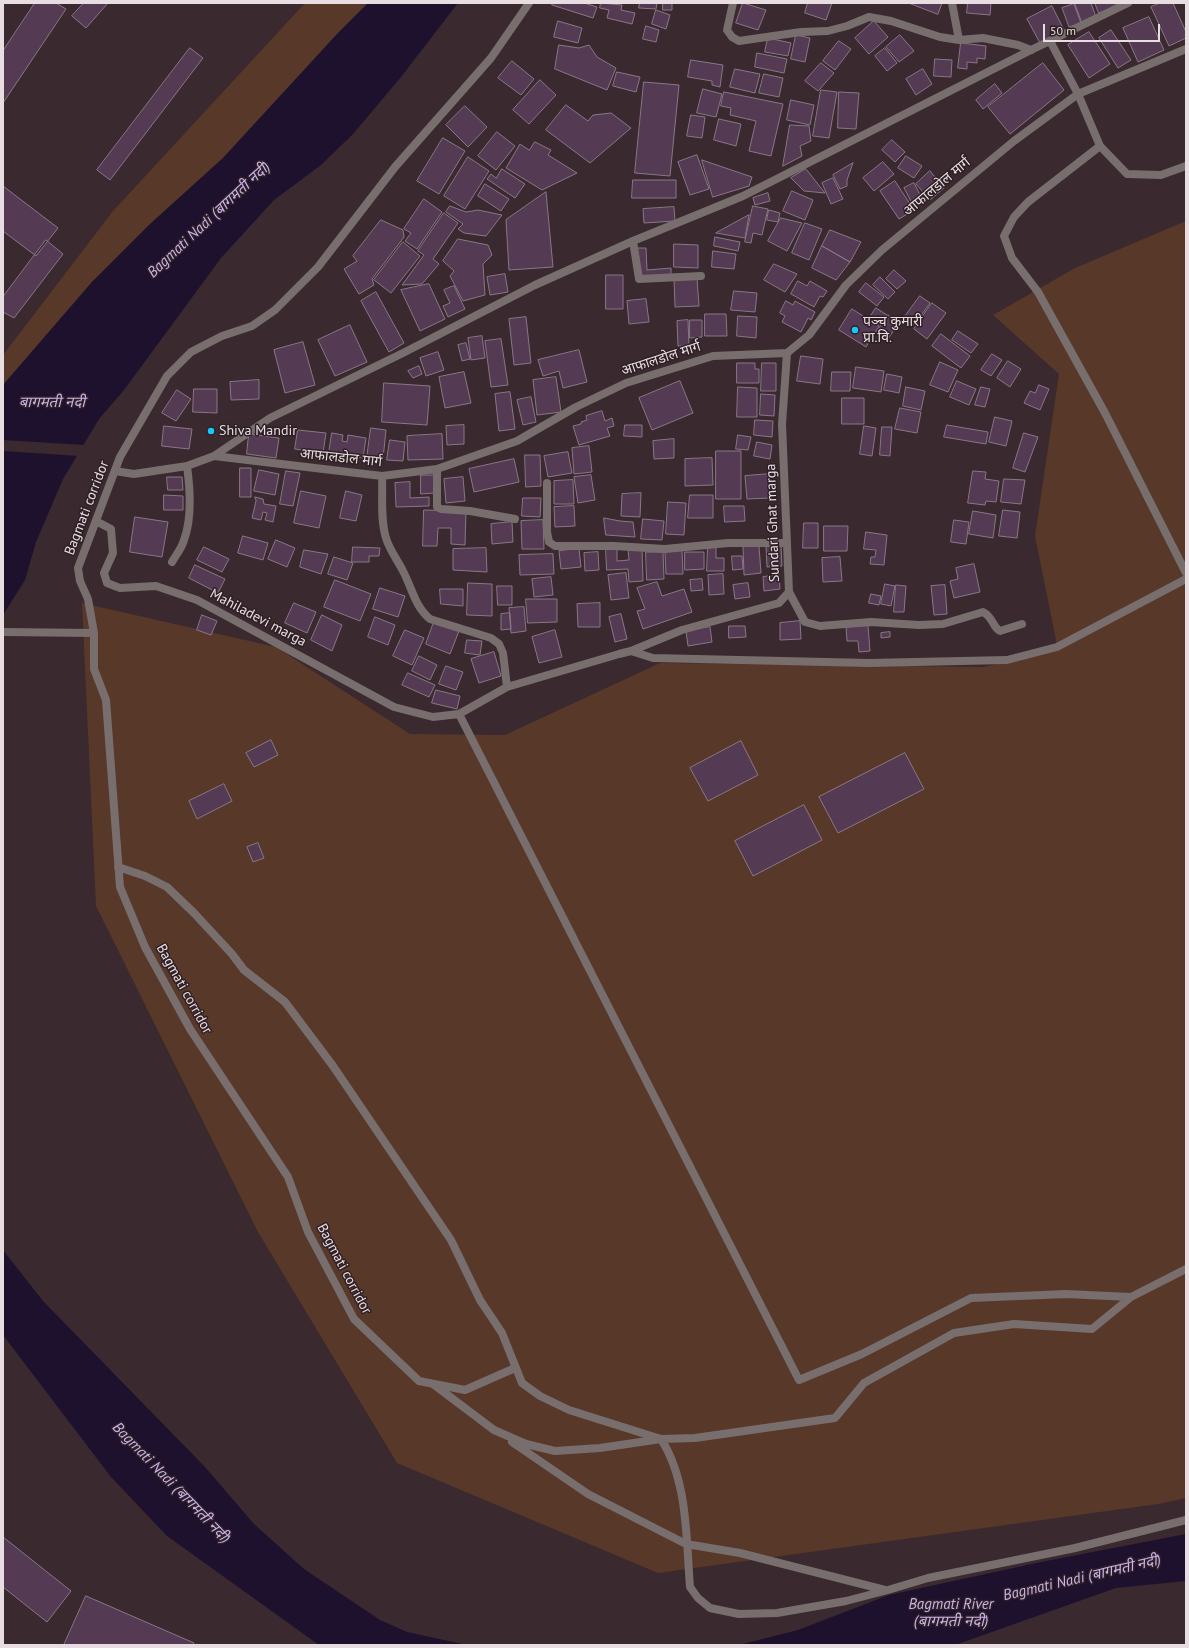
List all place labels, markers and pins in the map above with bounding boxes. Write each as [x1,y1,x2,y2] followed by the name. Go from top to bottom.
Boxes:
[863,314,922,346] place label: पञ्च कुमारी प्रा.वि.
[850,325,860,335] marker: पञ्च कुमारी प्रा.वि.
[219,423,297,439] place label: Shiva Mandir
[206,426,216,436] marker: Shiva Mandir

